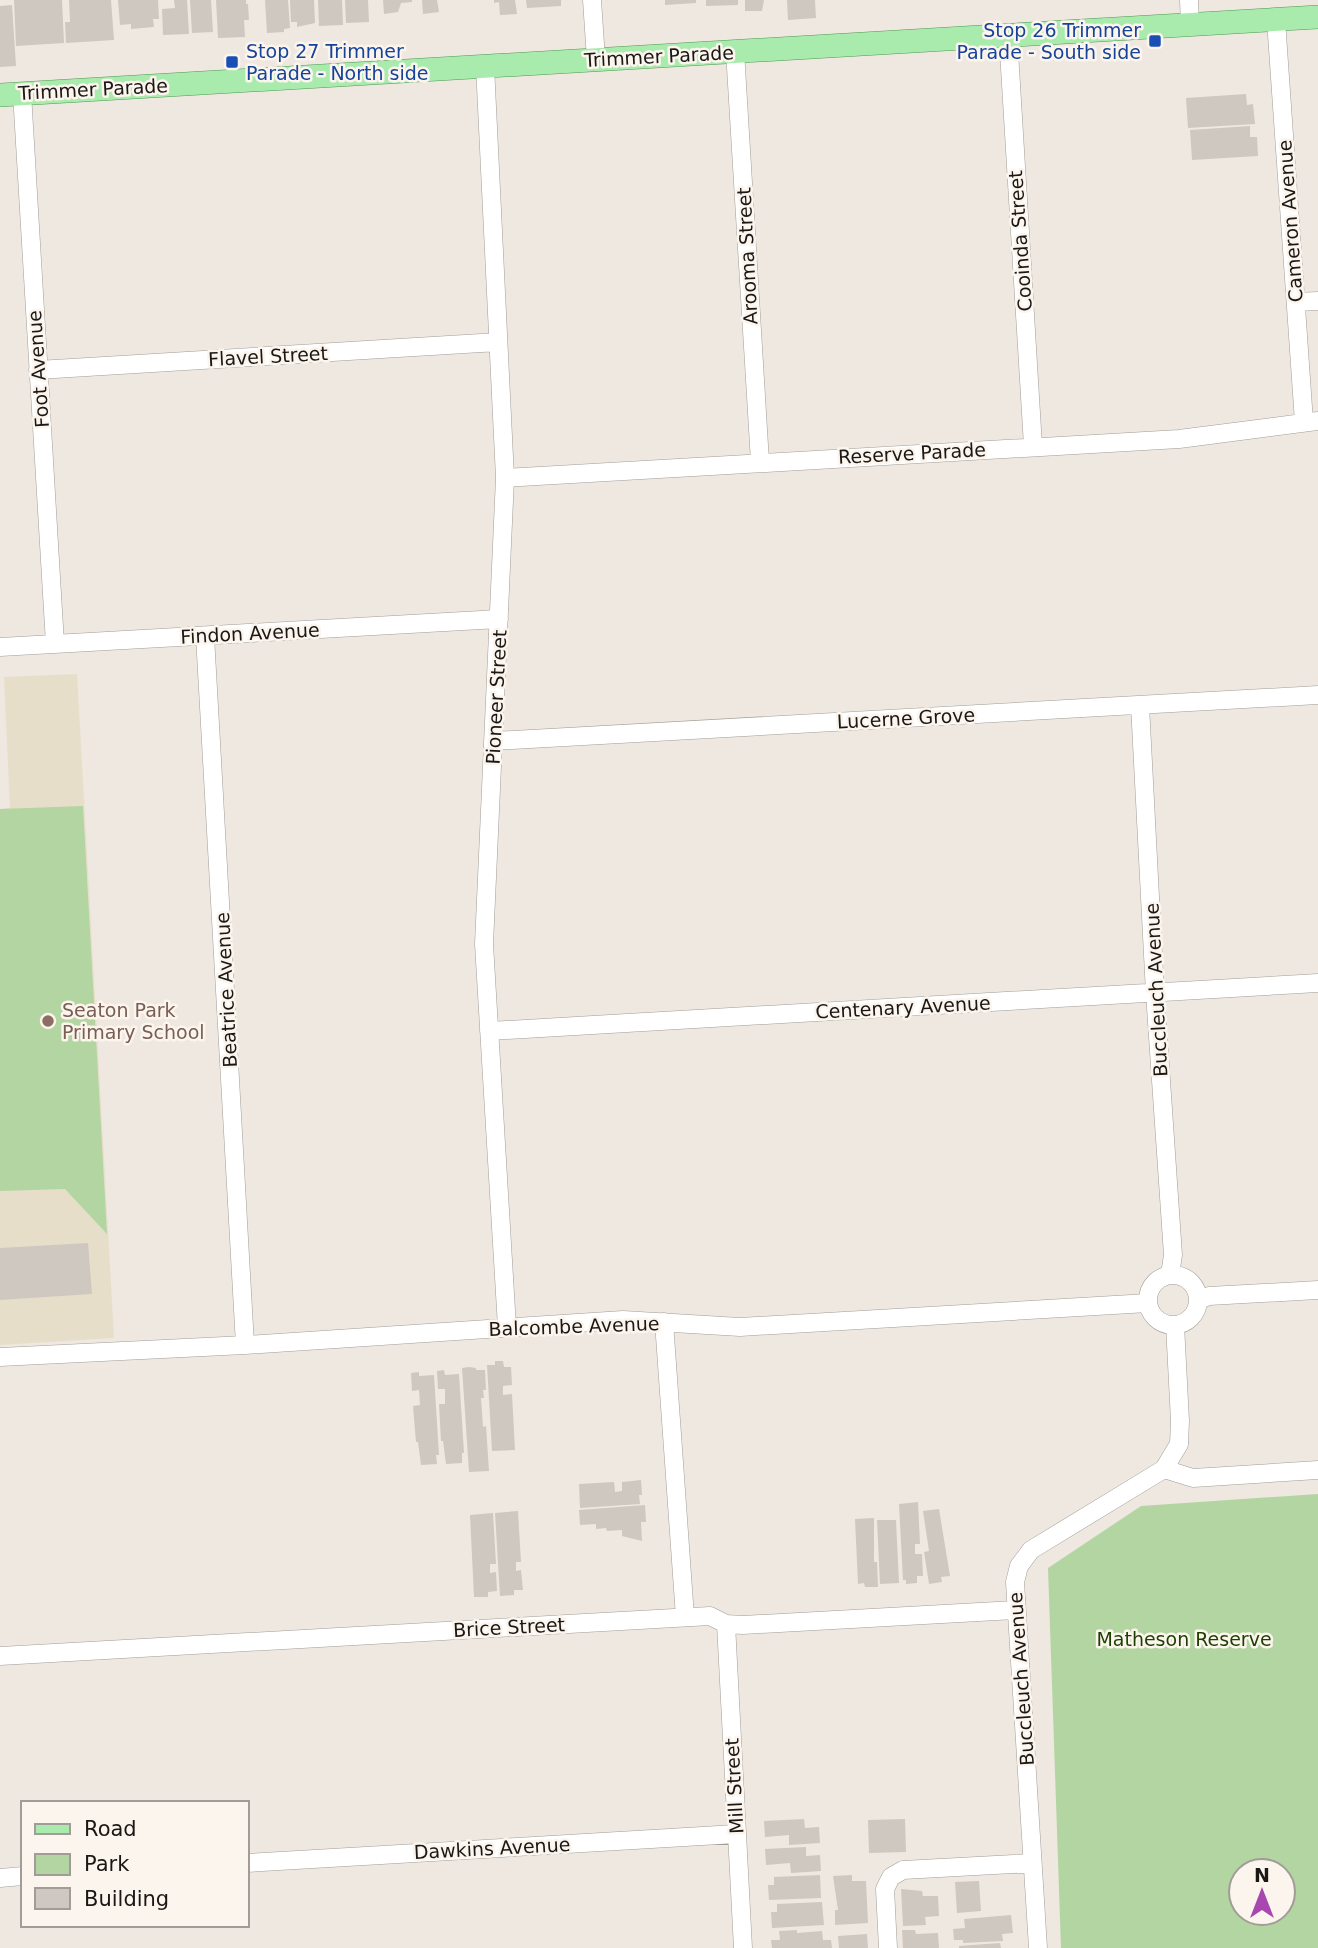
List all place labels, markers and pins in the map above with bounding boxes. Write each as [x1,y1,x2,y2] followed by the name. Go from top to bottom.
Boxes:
[956,19,1141,63] place label: Stop 26 Trimmer Parade - South side
[1147,33,1163,49] marker: Stop 26 Trimmer Parade - South side
[246,40,429,84] place label: Stop 27 Trimmer Parade - North side
[224,54,240,70] marker: Stop 27 Trimmer Parade - North side
[62,999,205,1043] place label: Seaton Park Primary School
[40,1013,56,1029] marker: Seaton Park Primary School

